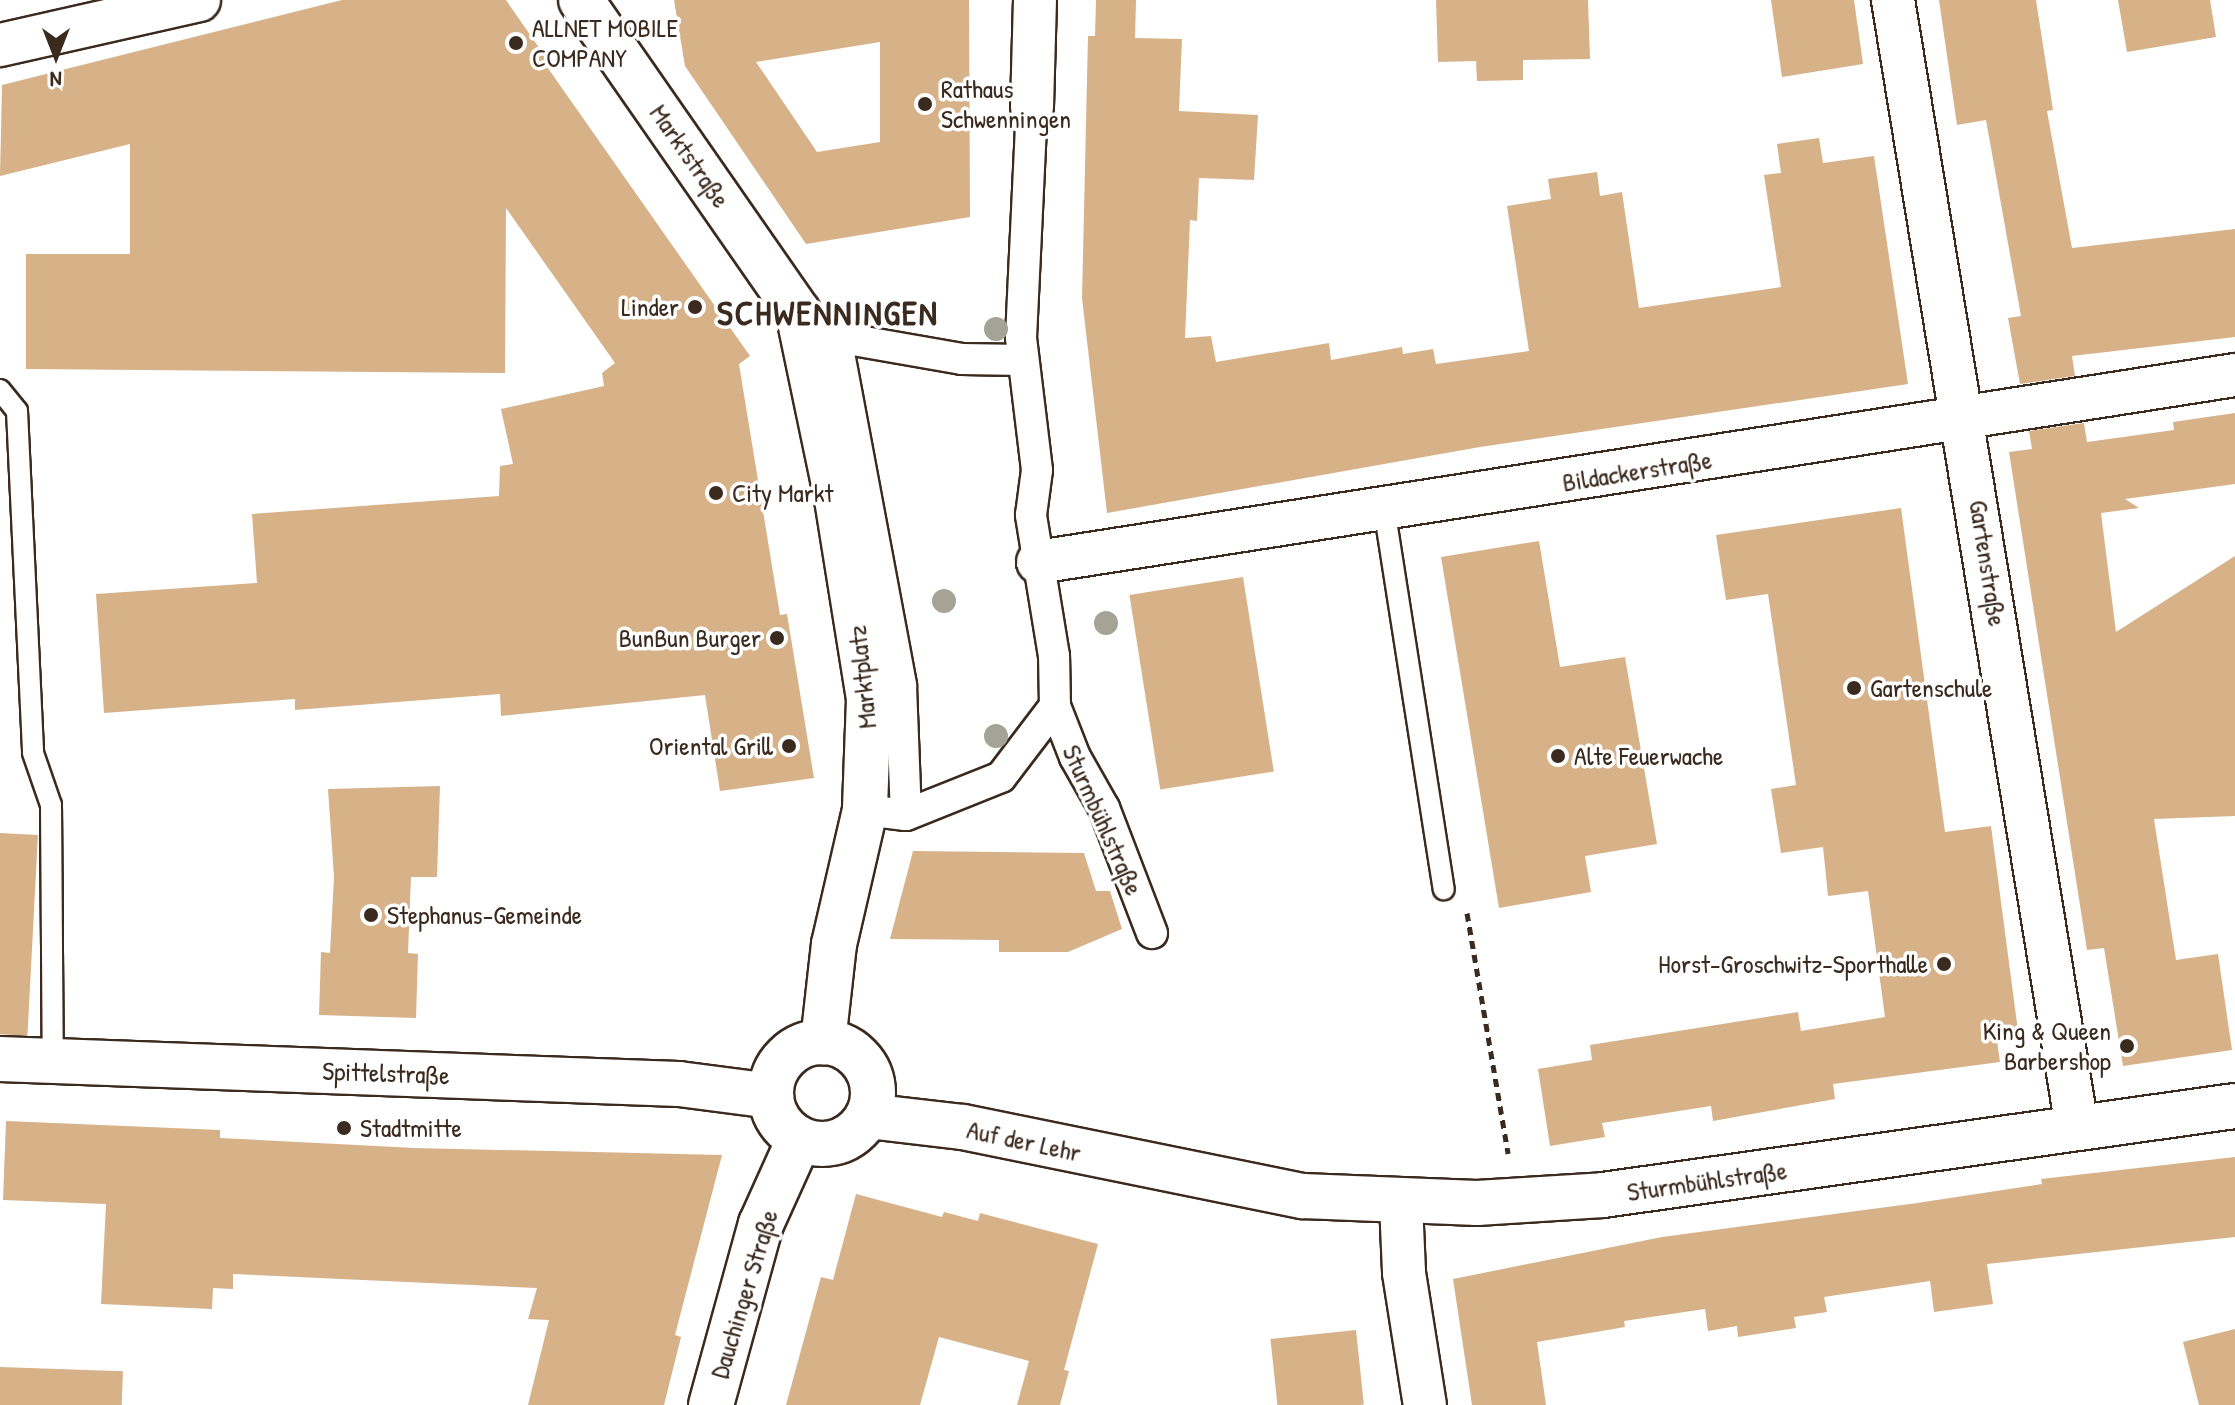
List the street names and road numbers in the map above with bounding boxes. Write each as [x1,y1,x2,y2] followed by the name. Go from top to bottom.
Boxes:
[643,98,737,214] street label: Marktstraße
[1560,444,1714,498] street label: Bildackerstraße
[1963,498,2013,628] street label: Gartenstraße
[841,624,883,730] street label: Marktplatz
[1056,740,1150,900] street label: Sturmbühlstraße
[322,1055,450,1091] street label: Spittelstraße
[964,1114,1084,1168] street label: Auf der Lehr
[1625,1154,1789,1208] street label: Sturmbühlstraße
[704,1206,784,1382] street label: Dauchinger Straße

